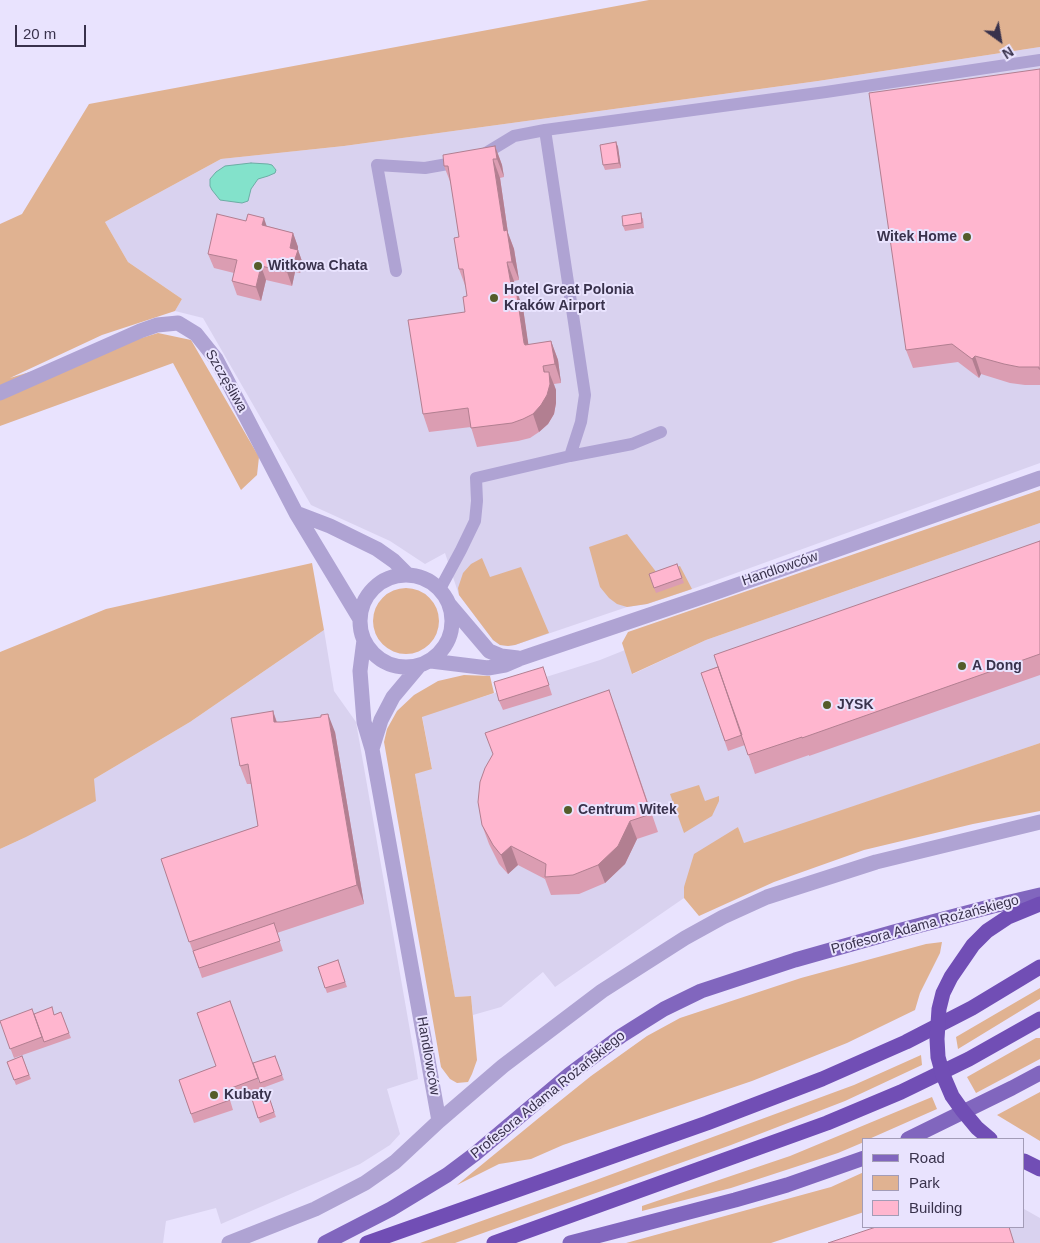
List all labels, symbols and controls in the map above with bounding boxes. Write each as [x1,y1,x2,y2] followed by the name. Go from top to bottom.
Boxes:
[18,15,89,47] scale bar
[975,15,1025,65] north arrow
[23,25,56,42] text: 20 m
[999,43,1016,62] text: N
[877,229,957,245] place label: Witek Home
[961,231,973,243] marker: Witek Home
[268,258,367,274] place label: Witkowa Chata
[252,260,264,272] marker: Witkowa Chata
[504,282,634,314] place label: Hotel Great Polonia Kraków Airport
[488,292,500,304] marker: Hotel Great Polonia Kraków Airport
[201,347,251,415] street label: Szczęśliwa
[740,548,820,590] street label: Handlowców
[972,658,1022,674] place label: A Dong
[956,660,968,672] marker: A Dong
[837,697,874,713] place label: JYSK
[821,699,833,711] marker: JYSK
[578,802,677,818] place label: Centrum Witek
[562,804,574,816] marker: Centrum Witek
[829,892,1021,958] street label: Profesora Adama Rożańskiego
[413,1015,443,1097] street label: Handlowców
[467,1027,629,1163] street label: Profesora Adama Rożańskiego
[224,1087,271,1103] place label: Kubaty
[208,1089,220,1101] marker: Kubaty
[862,1138,1025,1228] legend
[909,1149,945,1166] text: Road
[909,1174,940,1191] text: Park
[909,1199,962,1216] text: Building

